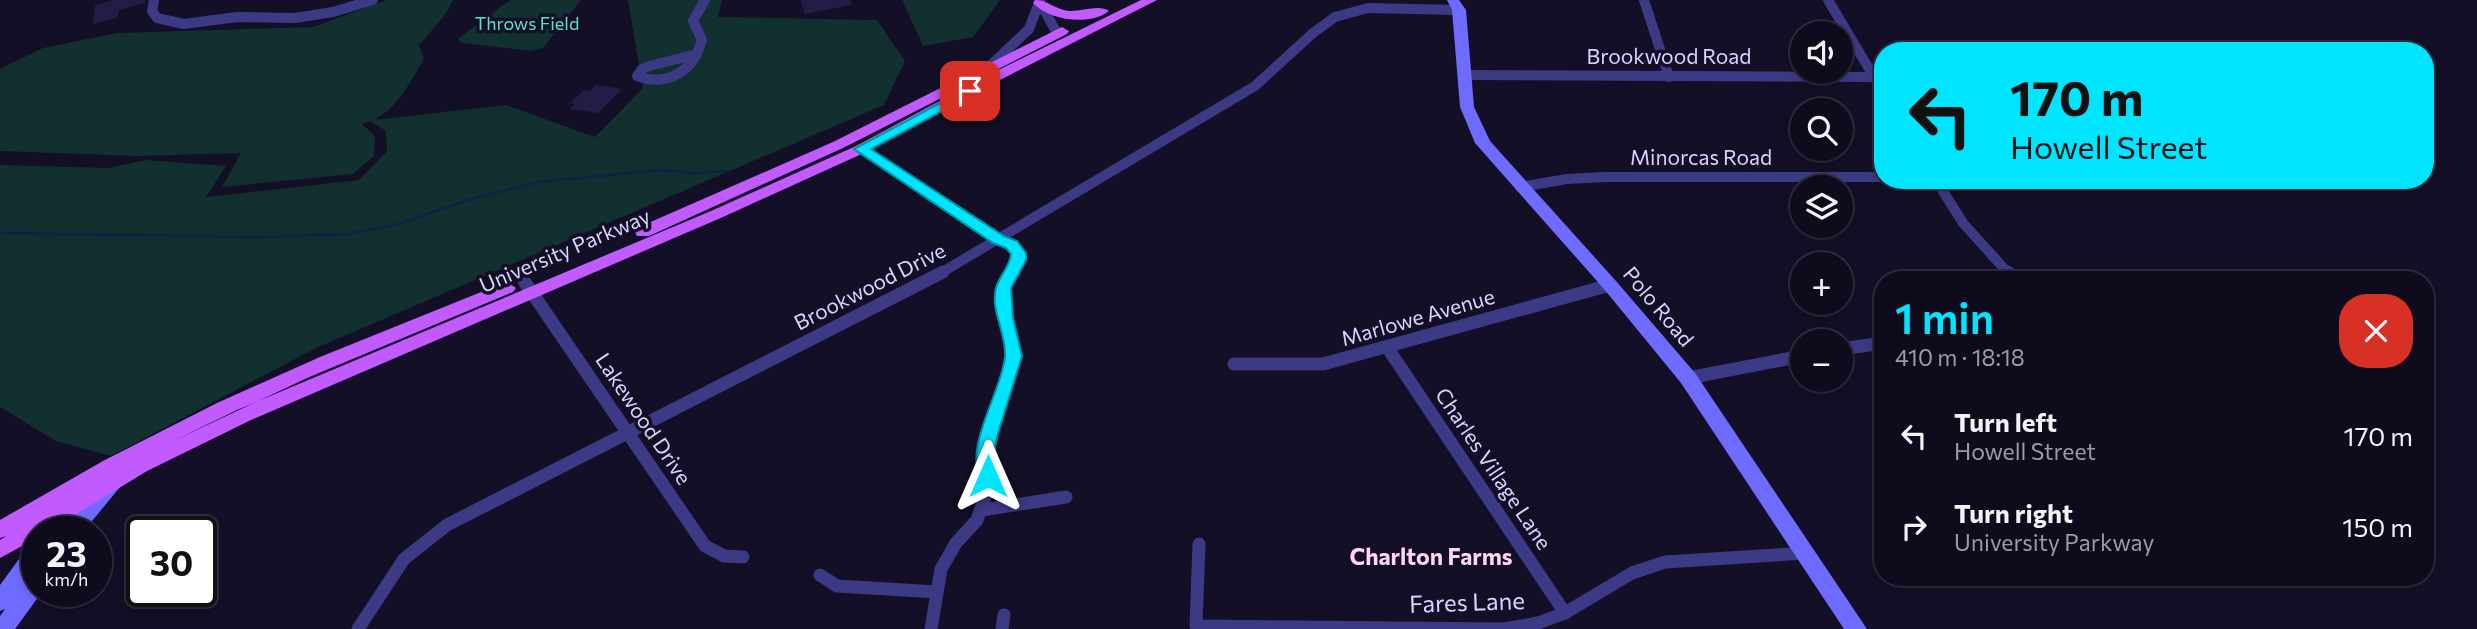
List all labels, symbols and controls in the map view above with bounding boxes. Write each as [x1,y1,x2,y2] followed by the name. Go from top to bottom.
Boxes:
[475,12,579,34] park label: Throws Field
[1790,21,1853,392] map controls
[1790,21,1853,84] button: sound
[1587,43,1751,68] street label: Brookwood Road
[940,61,1000,121] pin
[2010,66,2143,126] text: 170 m
[1895,70,1986,161] icon: left
[951,72,989,110] icon: arrive
[1790,98,1853,161] button: search
[2010,126,2207,166] text: Howell Street
[1630,144,1772,169] street label: Minorcas Road
[1790,175,1853,238] button: layers
[475,202,654,297] street label: University Parkway
[789,237,949,335] street label: Brookwood Drive
[1790,252,1853,315] button: +
[1619,261,1700,351] street label: Polo Road
[1338,283,1497,350] street label: Marlowe Avenue
[1895,291,1994,343] text: 1 min
[2339,294,2413,368] button: close
[1790,329,1853,392] button: −
[1895,343,2025,371] text: 410 m · 18:18
[591,348,697,489] street label: Lakewood Drive
[1431,383,1558,554] street label: Charles Village Lane
[1954,406,2057,437] text: Turn left
[1895,417,1933,455] icon: left
[2344,420,2413,451] text: 170 m
[1954,437,2096,465] text: Howell Street
[951,439,1025,513] position arrow
[1954,497,2073,528] text: Turn right
[1895,508,1933,546] icon: right
[2342,511,2413,542] text: 150 m
[126,516,217,607] speed limit sign: 30
[1954,528,2154,556] text: University Parkway
[46,531,87,574] text: 23
[1349,542,1513,570] district label: Charlton Farms
[45,568,88,590] text: km/h
[1409,585,1525,618] street label: Fares Lane

